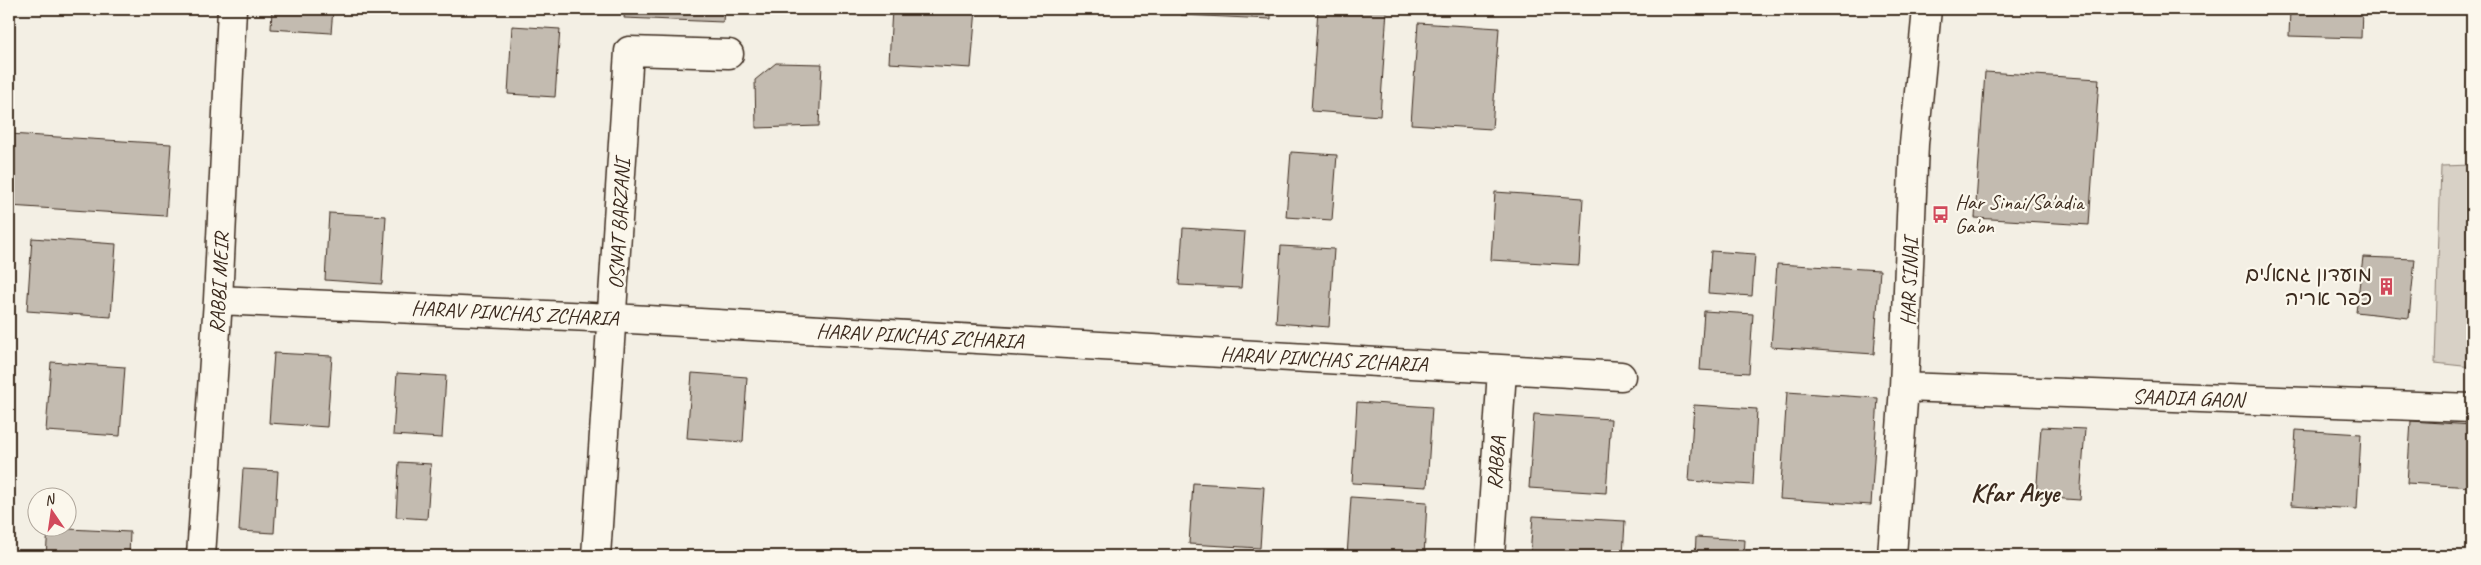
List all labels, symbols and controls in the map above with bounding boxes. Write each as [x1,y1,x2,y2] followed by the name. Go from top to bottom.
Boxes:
[603,154,636,290] street label: OSNAT BARZANI
[1955,189,2086,239] place label: Har Sinai/Sa'adia Ga'on
[1931,204,1951,224] bus stop icon: Har Sinai/Sa'adia Ga'on
[203,229,235,334] street label: RABBI MEIR
[1894,233,1924,326] street label: HAR SINAI
[2245,261,2372,311] place label: מועדון גמאלים כפר אריה
[2376,276,2396,296] building icon: מועדון גמאלים כפר אריה
[411,295,621,331] street label: HARAV PINCHAS ZCHARIA
[816,318,1026,354] street label: HARAV PINCHAS ZCHARIA
[1220,341,1430,377] street label: HARAV PINCHAS ZCHARIA
[2132,383,2248,413] street label: SAADIA GAON
[1481,435,1511,491] street label: RABBA
[1971,476,2062,509] district label: Kfar Arye
[28,488,78,538] north arrow
[43,490,58,509] text: N

